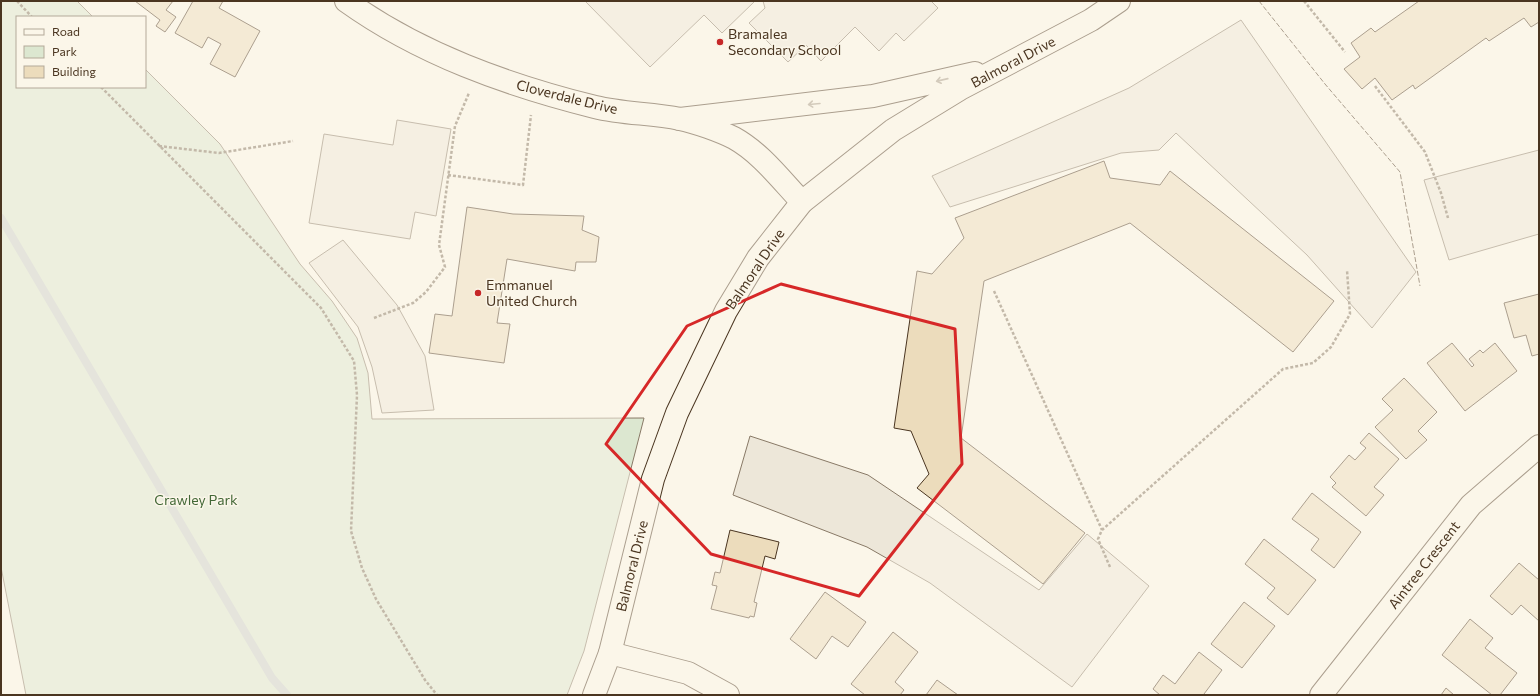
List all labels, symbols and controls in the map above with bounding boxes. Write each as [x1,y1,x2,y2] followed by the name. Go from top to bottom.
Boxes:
[16,16,146,88] legend
[52,24,80,38] text: Road
[728,25,841,58] place label: Bramalea Secondary School
[968,32,1058,91] street label: Balmoral Drive
[715,37,725,47] marker: Bramalea Secondary School
[52,44,78,58] text: Park
[52,64,96,78] text: Building
[515,76,620,117] street label: Cloverdale Drive
[936,77,949,85] one-way arrow
[808,100,821,108] one-way arrow
[721,225,788,312] street label: Balmoral Drive
[486,276,577,309] place label: Emmanuel United Church
[473,288,483,298] marker: Emmanuel United Church
[154,491,238,508] park label: Crawley Park
[1384,517,1463,612] street label: Aintree Crescent
[612,519,651,613] street label: Balmoral Drive

